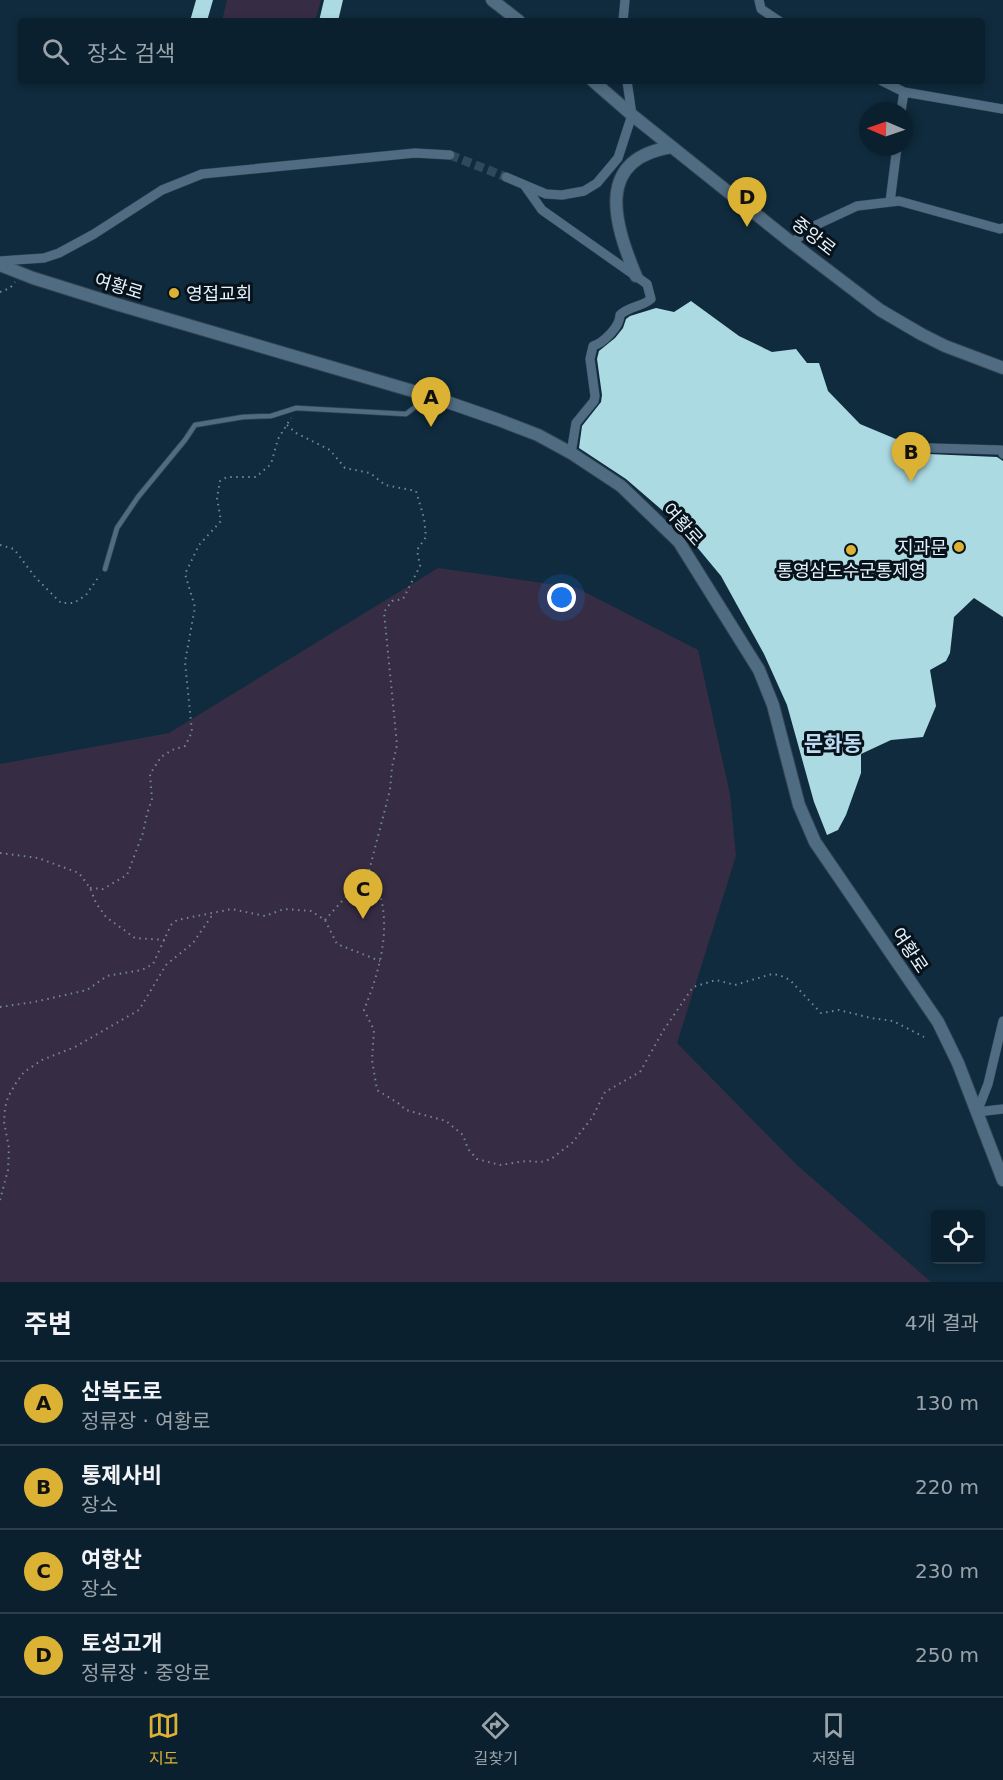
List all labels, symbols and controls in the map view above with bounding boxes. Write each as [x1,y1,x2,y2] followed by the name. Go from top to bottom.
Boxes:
[18,18,985,84] search box
[39,35,72,68] icon: search
[87,41,175,66] text: 장소 검색
[859,102,913,156] north arrow
[728,178,766,227] pin: D
[788,212,840,260] street label: 중앙로
[92,269,146,303] street label: 여황로
[186,283,252,304] place label: 영접교회
[167,286,181,300] marker: 영접교회
[412,378,450,427] pin: A
[892,432,930,482] pin: B
[659,499,707,549] street label: 여황로
[897,537,947,558] place label: 지과문
[952,540,966,554] marker: 지과문
[844,543,858,557] marker: 통영삼도수군통제영
[776,560,926,581] place label: 통영삼도수군통제영
[547,583,576,612] your location
[804,732,862,756] district label: 문화동
[344,870,382,919] pin: C
[887,924,933,976] street label: 여황로
[931,1210,985,1264] map controls
[931,1210,985,1264] button: locate
[24,1309,72,1339] text: 주변
[905,1311,979,1335] text: 4개 결과
[81,1379,162,1404] text: 산복도로
[36,1391,51,1415] text: A
[915,1391,979,1415] text: 130 m
[81,1409,210,1433] text: 정류장 · 여황로
[81,1463,162,1488] text: 통제사비
[36,1475,51,1499] text: B
[915,1475,979,1499] text: 220 m
[81,1493,118,1517] text: 장소
[81,1547,142,1572] text: 여항산
[36,1559,51,1583] text: C
[915,1559,979,1583] text: 230 m
[81,1577,118,1601] text: 장소
[81,1631,162,1656] text: 토성고개
[35,1643,52,1667] text: D
[915,1643,979,1667] text: 250 m
[81,1661,210,1685] text: 정류장 · 중앙로
[147,1709,180,1769] tab: 지도
[474,1709,518,1769] tab: 길찾기
[812,1709,856,1769] tab: 저장됨

